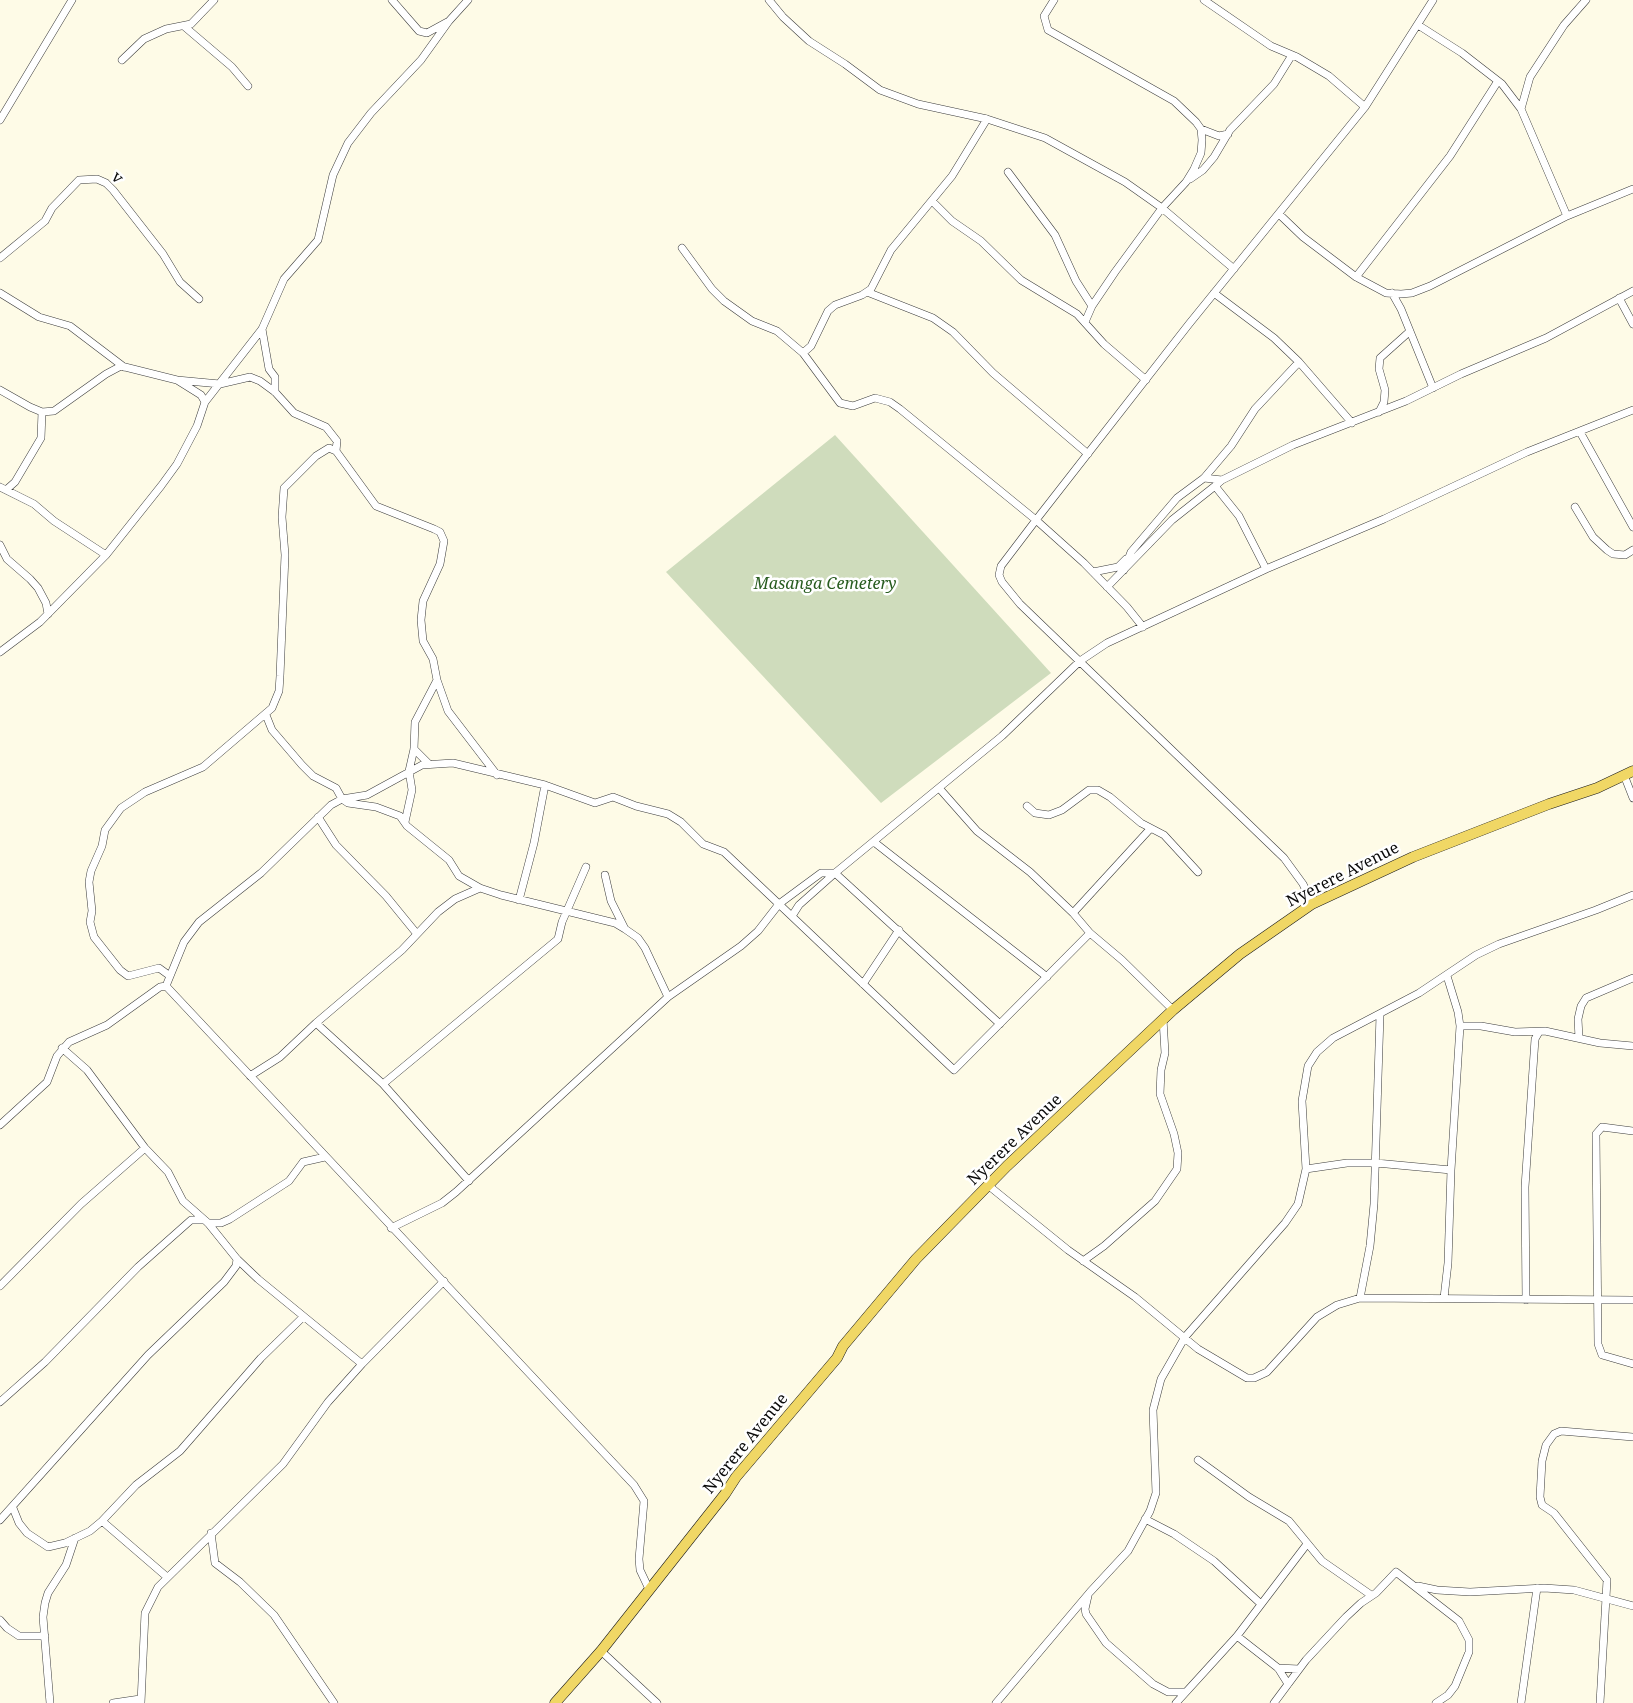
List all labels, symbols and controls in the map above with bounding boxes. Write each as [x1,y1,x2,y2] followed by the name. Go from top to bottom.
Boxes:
[107,168,127,188] street label: v
[754,574,896,594] park label: Masanga Cemetery
[1284,838,1402,912] street label: Nyerere Avenue
[964,1090,1066,1190] street label: Nyerere Avenue
[700,1390,792,1498] street label: Nyerere Avenue

